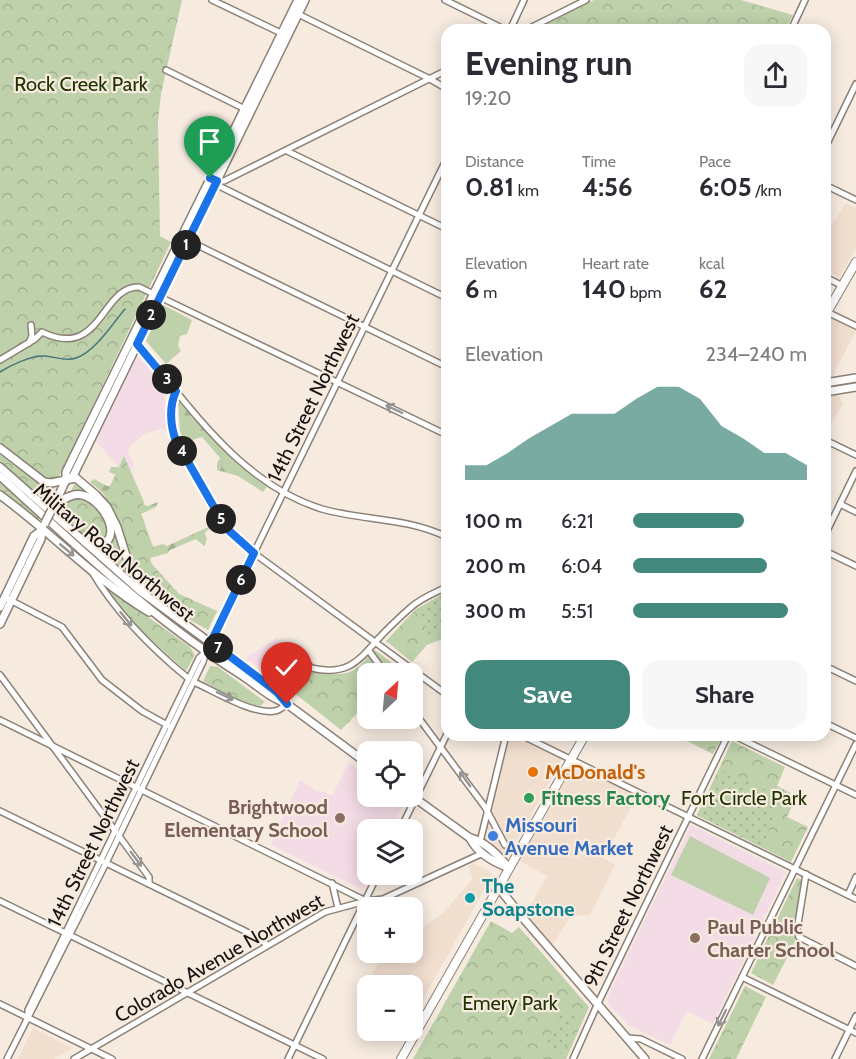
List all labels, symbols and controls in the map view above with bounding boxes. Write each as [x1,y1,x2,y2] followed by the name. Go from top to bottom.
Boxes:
[465,43,632,83] text: Evening run
[744,44,807,107] button: share
[14,72,148,96] park label: Rock Creek Park
[465,86,511,110] text: 19:20
[184,116,235,178] pin
[193,125,226,158] icon: arrive
[465,152,524,171] text: Distance
[582,152,616,171] text: Time
[699,152,731,171] text: Pace
[465,171,514,203] text: 0.81
[582,171,633,203] text: 4:56
[699,171,752,203] text: 6:05
[514,181,539,200] text: km
[752,181,782,200] text: /km
[171,230,201,260] pin: 1
[183,235,189,254] text: 1
[465,254,528,273] text: Elevation
[582,254,649,273] text: Heart rate
[699,254,725,273] text: kcal
[465,273,480,305] text: 6
[582,273,626,305] text: 140
[699,273,727,305] text: 62
[480,283,497,302] text: m
[626,283,662,302] text: bpm
[136,300,166,330] pin: 2
[147,305,155,324] text: 2
[262,310,364,486] street label: 14th Street Northwest
[465,342,543,366] text: Elevation
[706,342,807,366] text: 234–240 m
[152,364,182,394] pin: 3
[163,369,171,388] text: 3
[386,403,404,415] one-way arrow
[167,436,197,466] pin: 4
[177,441,187,460] text: 4
[29,478,199,626] street label: Military Road Northwest
[206,504,236,534] pin: 5
[217,509,225,528] text: 5
[465,509,523,533] text: 100 m
[561,509,594,533] text: 6:21
[59,544,75,557] one-way arrow
[465,554,526,578] text: 200 m
[561,554,602,578] text: 6:04
[226,565,256,595] pin: 6
[237,570,246,589] text: 6
[465,599,526,623] text: 300 m
[561,599,593,623] text: 5:51
[119,610,132,626] one-way arrow
[203,633,233,663] pin: 7
[214,638,222,657] text: 7
[261,642,312,704] pin
[270,651,303,684] icon: check
[465,660,630,729] button: Save
[642,660,807,729] button: Share
[357,663,423,729] north arrow
[357,663,423,1041] map controls
[215,691,233,703] one-way arrow
[357,741,423,807] button: locate
[42,755,144,931] street label: 14th Street Northwest
[545,760,646,784] place label: McDonald's
[526,765,540,779] marker: McDonald's
[459,772,471,788] one-way arrow
[541,786,670,810] place label: Fitness Factory
[681,786,807,810] park label: Fort Circle Park
[522,791,536,805] marker: Fitness Factory
[164,795,328,842] place label: Brightwood Elementary School
[333,811,347,825] marker: Brightwood Elementary School
[505,813,633,860] place label: Missouri Avenue Market
[357,819,423,885] button: layers
[578,821,678,991] street label: 9th Street Northwest
[486,829,500,843] marker: Missouri Avenue Market
[130,851,142,867] one-way arrow
[482,874,574,921] place label: The Soapstone
[110,888,328,1028] street label: Colorado Avenue Northwest
[463,891,477,905] marker: The Soapstone
[357,897,423,963] button: +
[707,915,835,962] place label: Paul Public Charter School
[688,931,702,945] marker: Paul Public Charter School
[357,975,423,1041] button: −
[462,991,558,1015] park label: Emery Park
[716,1009,728,1027] one-way arrow

